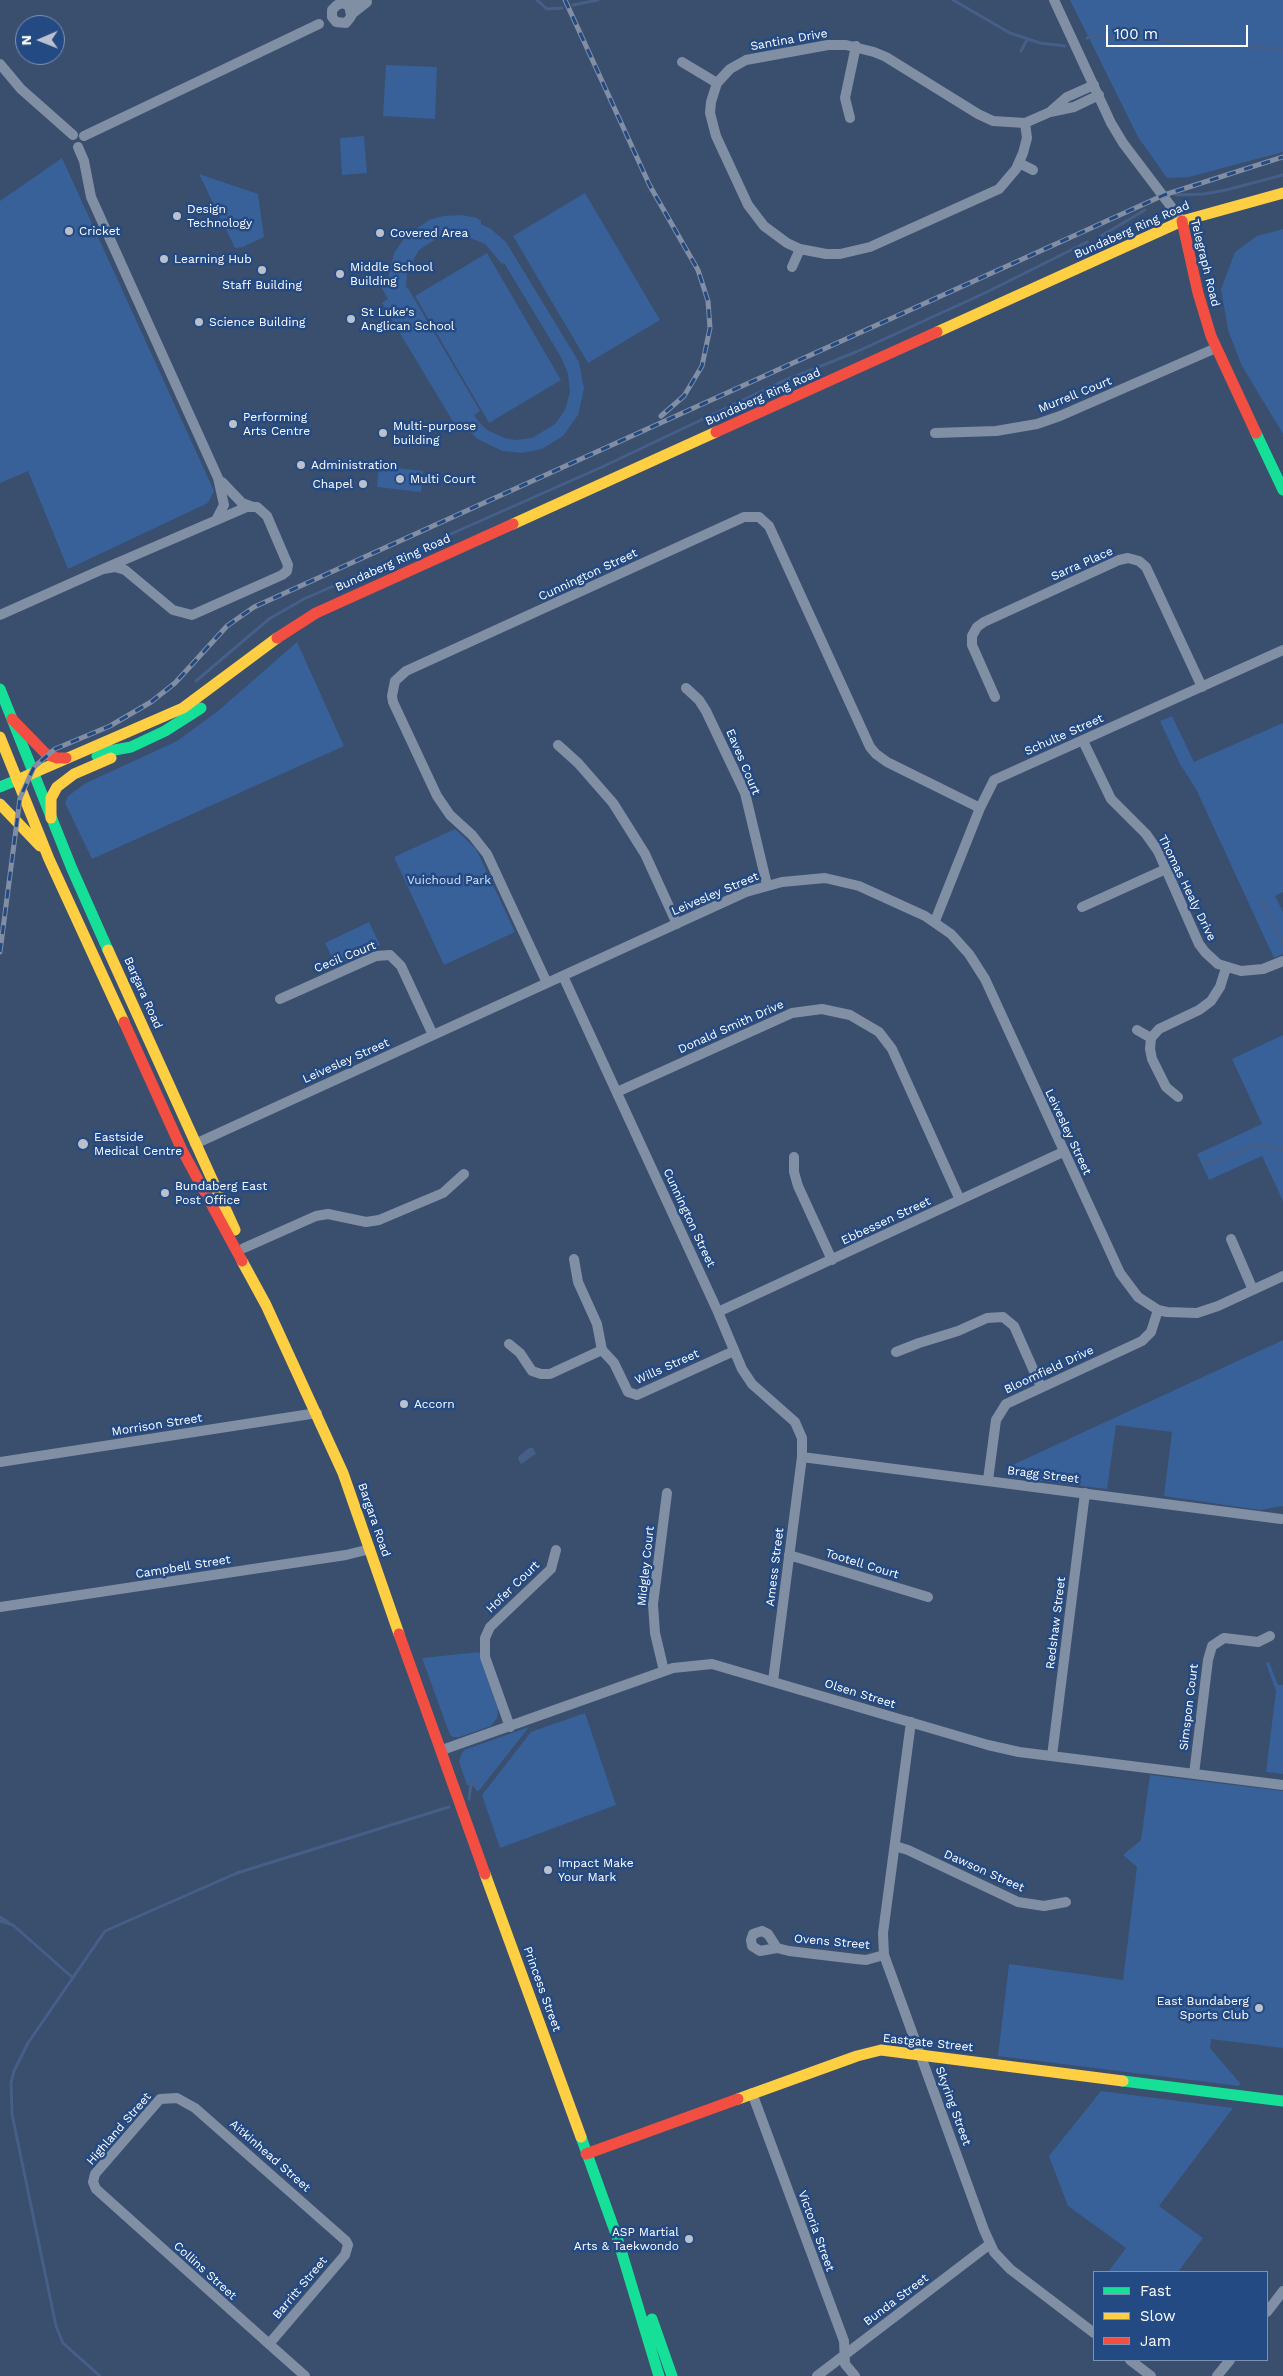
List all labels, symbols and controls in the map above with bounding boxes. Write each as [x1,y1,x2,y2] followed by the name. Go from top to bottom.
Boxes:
[15,15,65,65] north arrow
[1108,15,1250,47] scale bar
[1114,25,1158,43] text: 100 m
[749,26,829,54] street label: Santina Drive
[18,35,34,46] text: N
[1072,198,1192,262] street label: Bundaberg Ring Road
[187,202,252,230] place label: Design Technology
[171,210,183,222] marker: Design Technology
[1187,218,1223,308] street label: Telegraph Road
[79,224,120,238] place label: Cricket
[63,225,75,237] marker: Cricket
[390,226,468,240] place label: Covered Area
[374,227,386,239] marker: Covered Area
[174,252,252,266] place label: Learning Hub
[158,253,170,265] marker: Learning Hub
[350,260,433,288] place label: Middle School Building
[256,264,268,276] marker: Staff Building
[334,268,346,280] marker: Middle School Building
[222,278,302,292] place label: Staff Building
[361,305,455,333] place label: St Luke's Anglican School
[345,313,357,325] marker: St Luke's Anglican School
[209,315,305,329] place label: Science Building
[193,316,205,328] marker: Science Building
[703,365,823,429] street label: Bundaberg Ring Road
[1036,374,1114,416] street label: Murrell Court
[243,410,310,438] place label: Performing Arts Centre
[227,418,239,430] marker: Performing Arts Centre
[393,419,476,447] place label: Multi-purpose building
[377,427,389,439] marker: Multi-purpose building
[311,458,397,472] place label: Administration
[295,459,307,471] marker: Administration
[410,472,476,486] place label: Multi Court
[394,473,406,485] marker: Multi Court
[312,477,353,491] place label: Chapel
[357,478,369,490] marker: Chapel
[333,531,453,595] street label: Bundaberg Ring Road
[1049,544,1115,584] street label: Sarra Place
[536,546,640,604] street label: Cunnington Street
[1022,711,1106,759] street label: Schulte Street
[723,727,763,797] street label: Eaves Court
[1155,833,1219,943] street label: Thomas Healy Drive
[669,869,761,919] street label: Leivesley Street
[407,873,491,887] park label: Vuichoud Park
[312,938,378,976] street label: Cecil Court
[121,955,165,1031] street label: Bargara Road
[676,997,786,1057] street label: Donald Smith Drive
[300,1035,392,1087] street label: Leivesley Street
[1042,1087,1094,1177] street label: Leivesley Street
[94,1130,182,1158] place label: Eastside Medical Centre
[76,1137,90,1151] marker: Eastside Medical Centre
[660,1166,718,1270] street label: Cunnington Street
[175,1179,267,1207] place label: Bundaberg East Post Office
[159,1187,171,1199] marker: Bundaberg East Post Office
[839,1194,933,1248] street label: Ebbessen Street
[1002,1343,1096,1397] street label: Bloomfield Drive
[633,1346,701,1388] street label: Wills Street
[414,1397,455,1411] place label: Accorn
[398,1398,410,1410] marker: Accorn
[111,1411,203,1439] street label: Morrison Street
[1006,1463,1080,1487] street label: Bragg Street
[355,1481,393,1559] street label: Bargara Road
[635,1525,657,1607] street label: Midgley Court
[763,1527,787,1607] street label: Amess Street
[824,1546,900,1582] street label: Tootell Court
[134,1552,232,1582] street label: Campbell Street
[483,1558,543,1616] street label: Hofer Court
[1043,1576,1069,1670] street label: Redshaw Street
[1177,1663,1201,1751] street label: Simspon Court
[823,1676,897,1712] street label: Olsen Street
[942,1847,1026,1895] street label: Dawson Street
[558,1856,634,1884] place label: Impact Make Your Mark
[542,1864,554,1876] marker: Impact Make Your Mark
[793,1932,871,1952] street label: Ovens Street
[520,1945,564,2033] street label: Princess Street
[1157,1994,1249,2022] place label: East Bundaberg Sports Club
[1253,2002,1265,2014] marker: East Bundaberg Sports Club
[882,2031,974,2055] street label: Eastgate Street
[932,2065,974,2147] street label: Skyring Street
[84,2090,154,2168] street label: Highland Street
[227,2117,313,2195] street label: Aitkinhead Street
[795,2189,837,2273] street label: Victoria Street
[574,2225,679,2253] place label: ASP Martial Arts & Taekwondo
[683,2233,695,2245] marker: ASP Martial Arts & Taekwondo
[170,2239,240,2303] street label: Collins Street
[270,2254,330,2322] street label: Barritt Street
[861,2271,931,2329] street label: Bunda Street
[1093,2271,1268,2361] legend
[1140,2282,1171,2300] text: Fast
[1140,2307,1176,2325] text: Slow
[1140,2332,1171,2350] text: Jam

